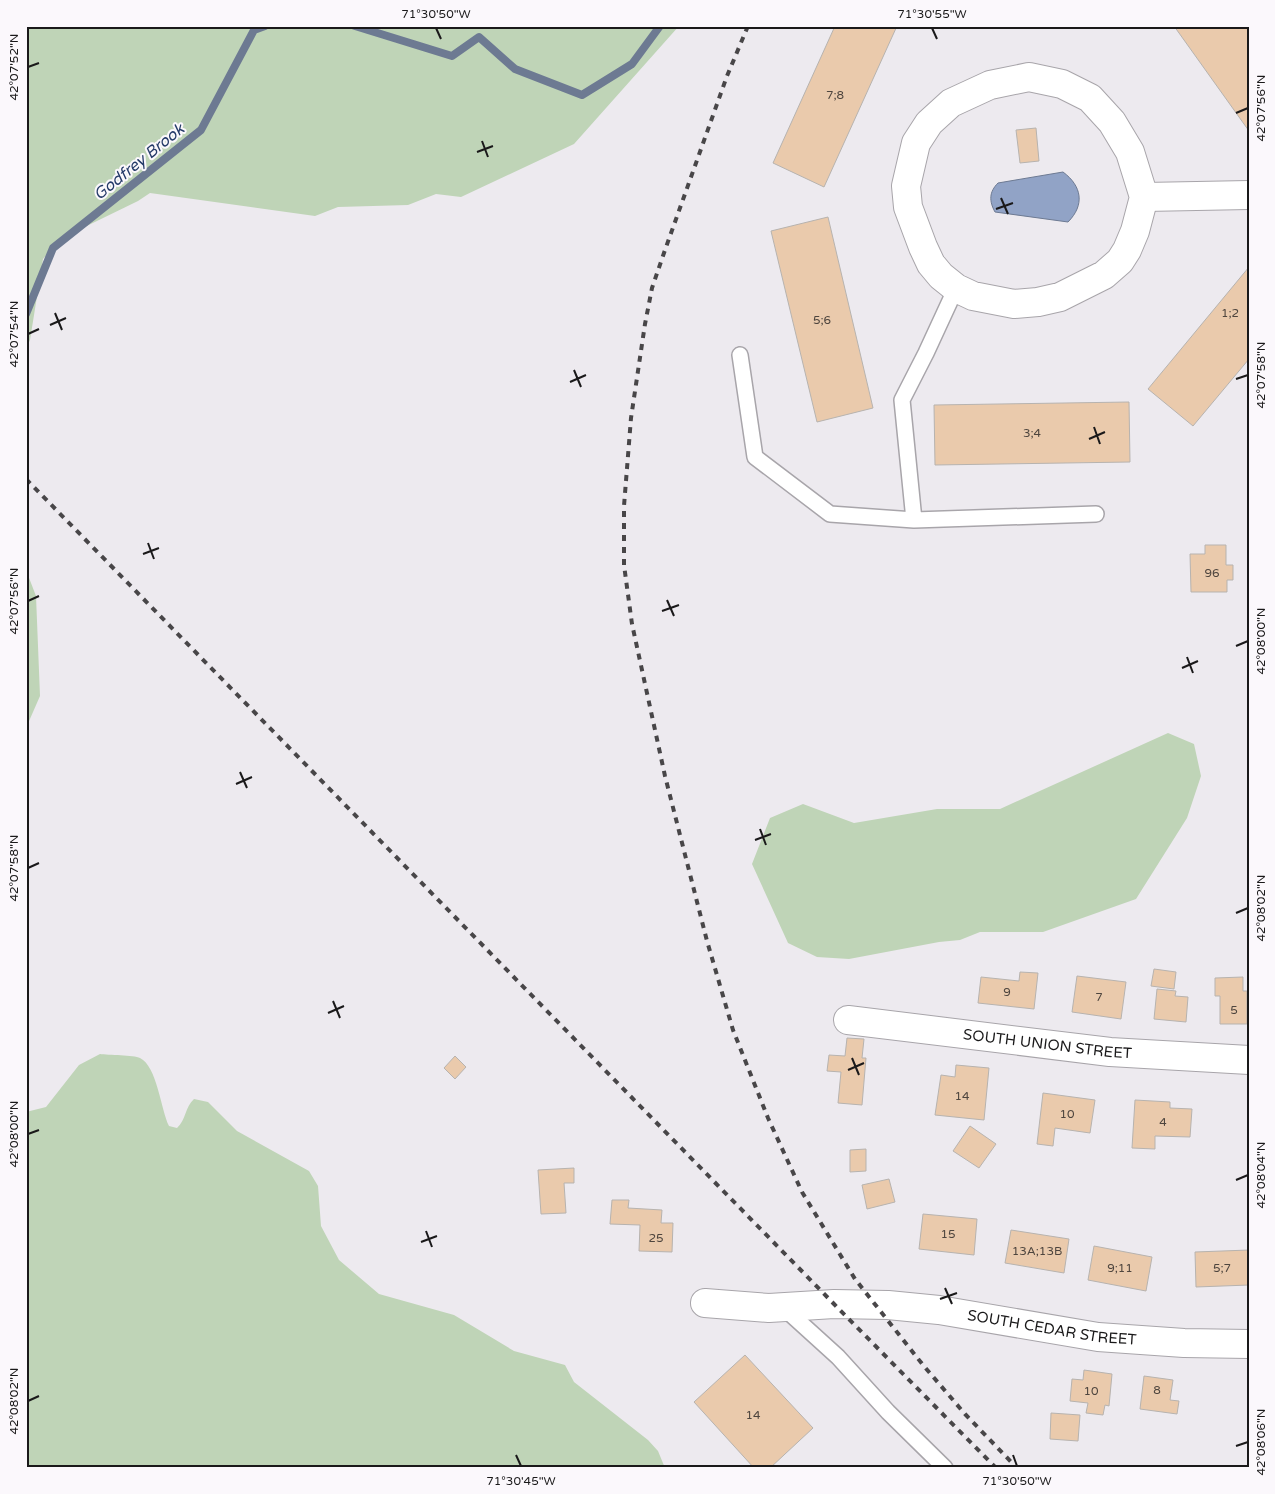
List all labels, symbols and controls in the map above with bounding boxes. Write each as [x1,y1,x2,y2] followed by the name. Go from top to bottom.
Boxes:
[401,7,471,21] text: 71°30'50"W
[897,7,967,21] text: 71°30'55"W
[7,34,21,101] text: 42°07'52"N
[1254,75,1268,142] text: 42°07'56"N
[826,88,844,102] house number: 7;8
[90,119,189,205] water label: Godfrey Brook
[7,301,21,368] text: 42°07'54"N
[1221,306,1239,320] house number: 1;2
[813,313,831,327] house number: 5;6
[1254,342,1268,409] text: 42°07'58"N
[1023,426,1042,440] house number: 3;4
[1204,566,1220,580] house number: 96
[7,568,21,635] text: 42°07'56"N
[1254,608,1268,675] text: 42°08'00"N
[7,835,21,902] text: 42°07'58"N
[1254,875,1268,942] text: 42°08'02"N
[1003,985,1011,999] house number: 9
[1095,990,1103,1004] house number: 7
[1230,1003,1238,1017] house number: 5
[962,1025,1132,1062] street label: SOUTH UNION STREET
[954,1089,970,1103] house number: 14
[7,1101,21,1168] text: 42°08'00"N
[1059,1107,1075,1121] house number: 10
[1159,1115,1167,1129] house number: 4
[1254,1142,1268,1209] text: 42°08'04"N
[940,1227,956,1241] house number: 15
[648,1231,664,1245] house number: 25
[1012,1244,1062,1258] house number: 13A;13B
[1107,1261,1133,1275] house number: 9;11
[1213,1261,1231,1275] house number: 5;7
[966,1306,1137,1349] street label: SOUTH CEDAR STREET
[7,1368,21,1435] text: 42°08'02"N
[1153,1383,1161,1397] house number: 8
[1083,1384,1099,1398] house number: 10
[745,1408,761,1422] house number: 14
[1254,1409,1268,1476] text: 42°08'06"N
[486,1474,556,1488] text: 71°30'45"W
[982,1474,1052,1488] text: 71°30'50"W

